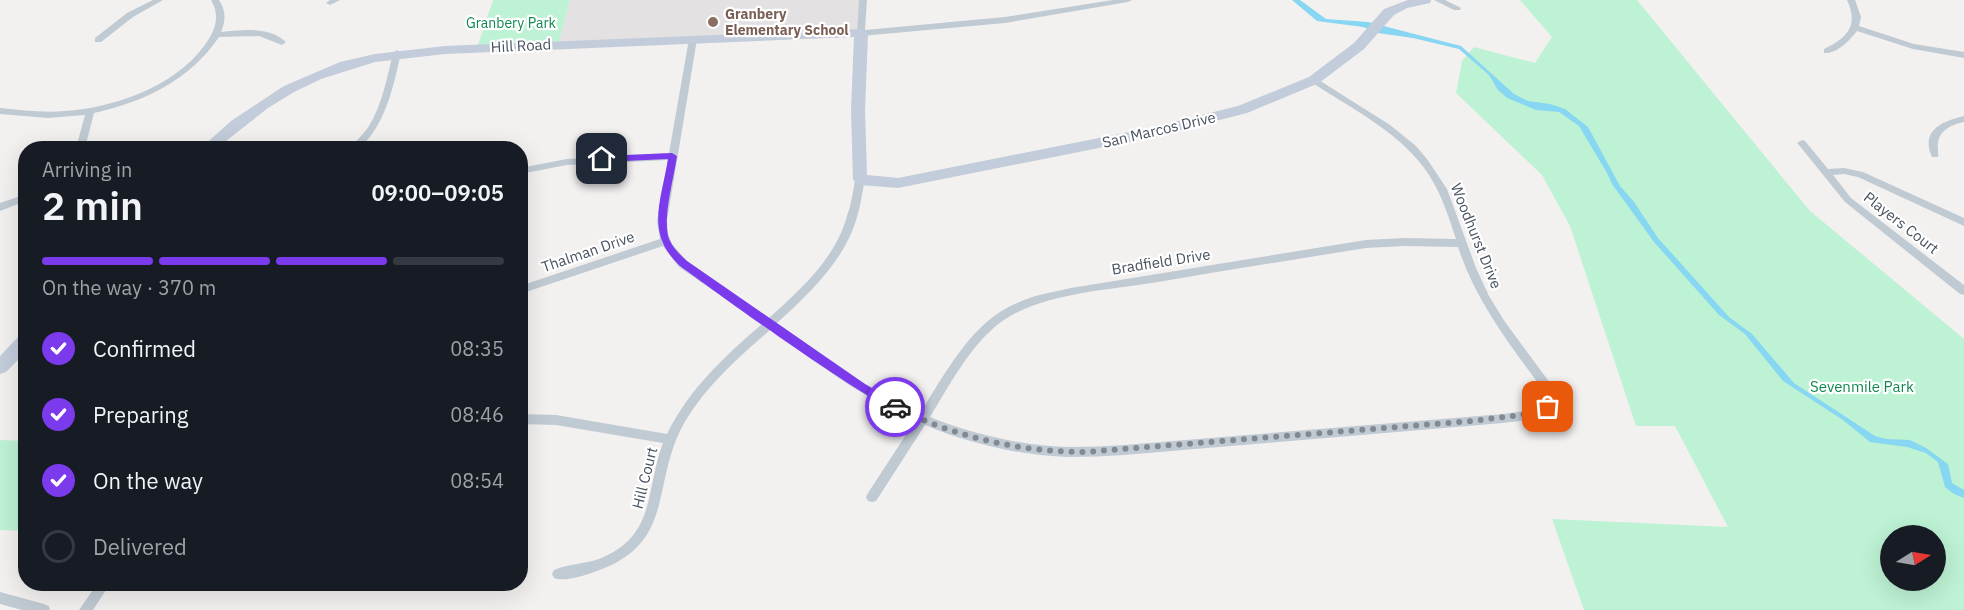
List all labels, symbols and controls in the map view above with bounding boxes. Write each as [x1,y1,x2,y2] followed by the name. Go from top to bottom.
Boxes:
[725,5,849,39] place label: Granbery Elementary School
[466,14,557,32] park label: Granbery Park
[706,15,720,29] marker: Granbery Elementary School
[490,34,552,57] street label: Hill Road
[1100,107,1217,152] street label: San Marcos Drive
[576,133,627,184] pin
[585,142,618,175] icon: home
[42,156,132,183] text: Arriving in
[371,178,504,207] text: 09:00–09:05
[42,180,143,231] text: 2 min
[1447,180,1506,291] street label: Woodhurst Drive
[1860,187,1943,258] street label: Players Court
[539,227,637,276] street label: Thalman Drive
[1110,244,1212,279] street label: Bradfield Drive
[42,274,216,301] text: On the way · 370 m
[42,332,75,365] icon: check
[93,334,196,363] text: Confirmed
[450,335,504,362] text: 08:35
[865,377,925,437] courier
[1810,377,1914,396] park label: Sevenmile Park
[1522,381,1573,432] pin
[1531,390,1564,423] icon: bag
[879,391,912,424] icon: car
[42,398,75,431] icon: check
[93,400,188,429] text: Preparing
[450,401,504,428] text: 08:46
[628,445,661,511] street label: Hill Court
[42,464,75,497] icon: check
[93,466,203,495] text: On the way
[450,467,504,494] text: 08:54
[1880,525,1946,591] north arrow
[1880,525,1946,591] map controls
[93,532,187,561] text: Delivered

